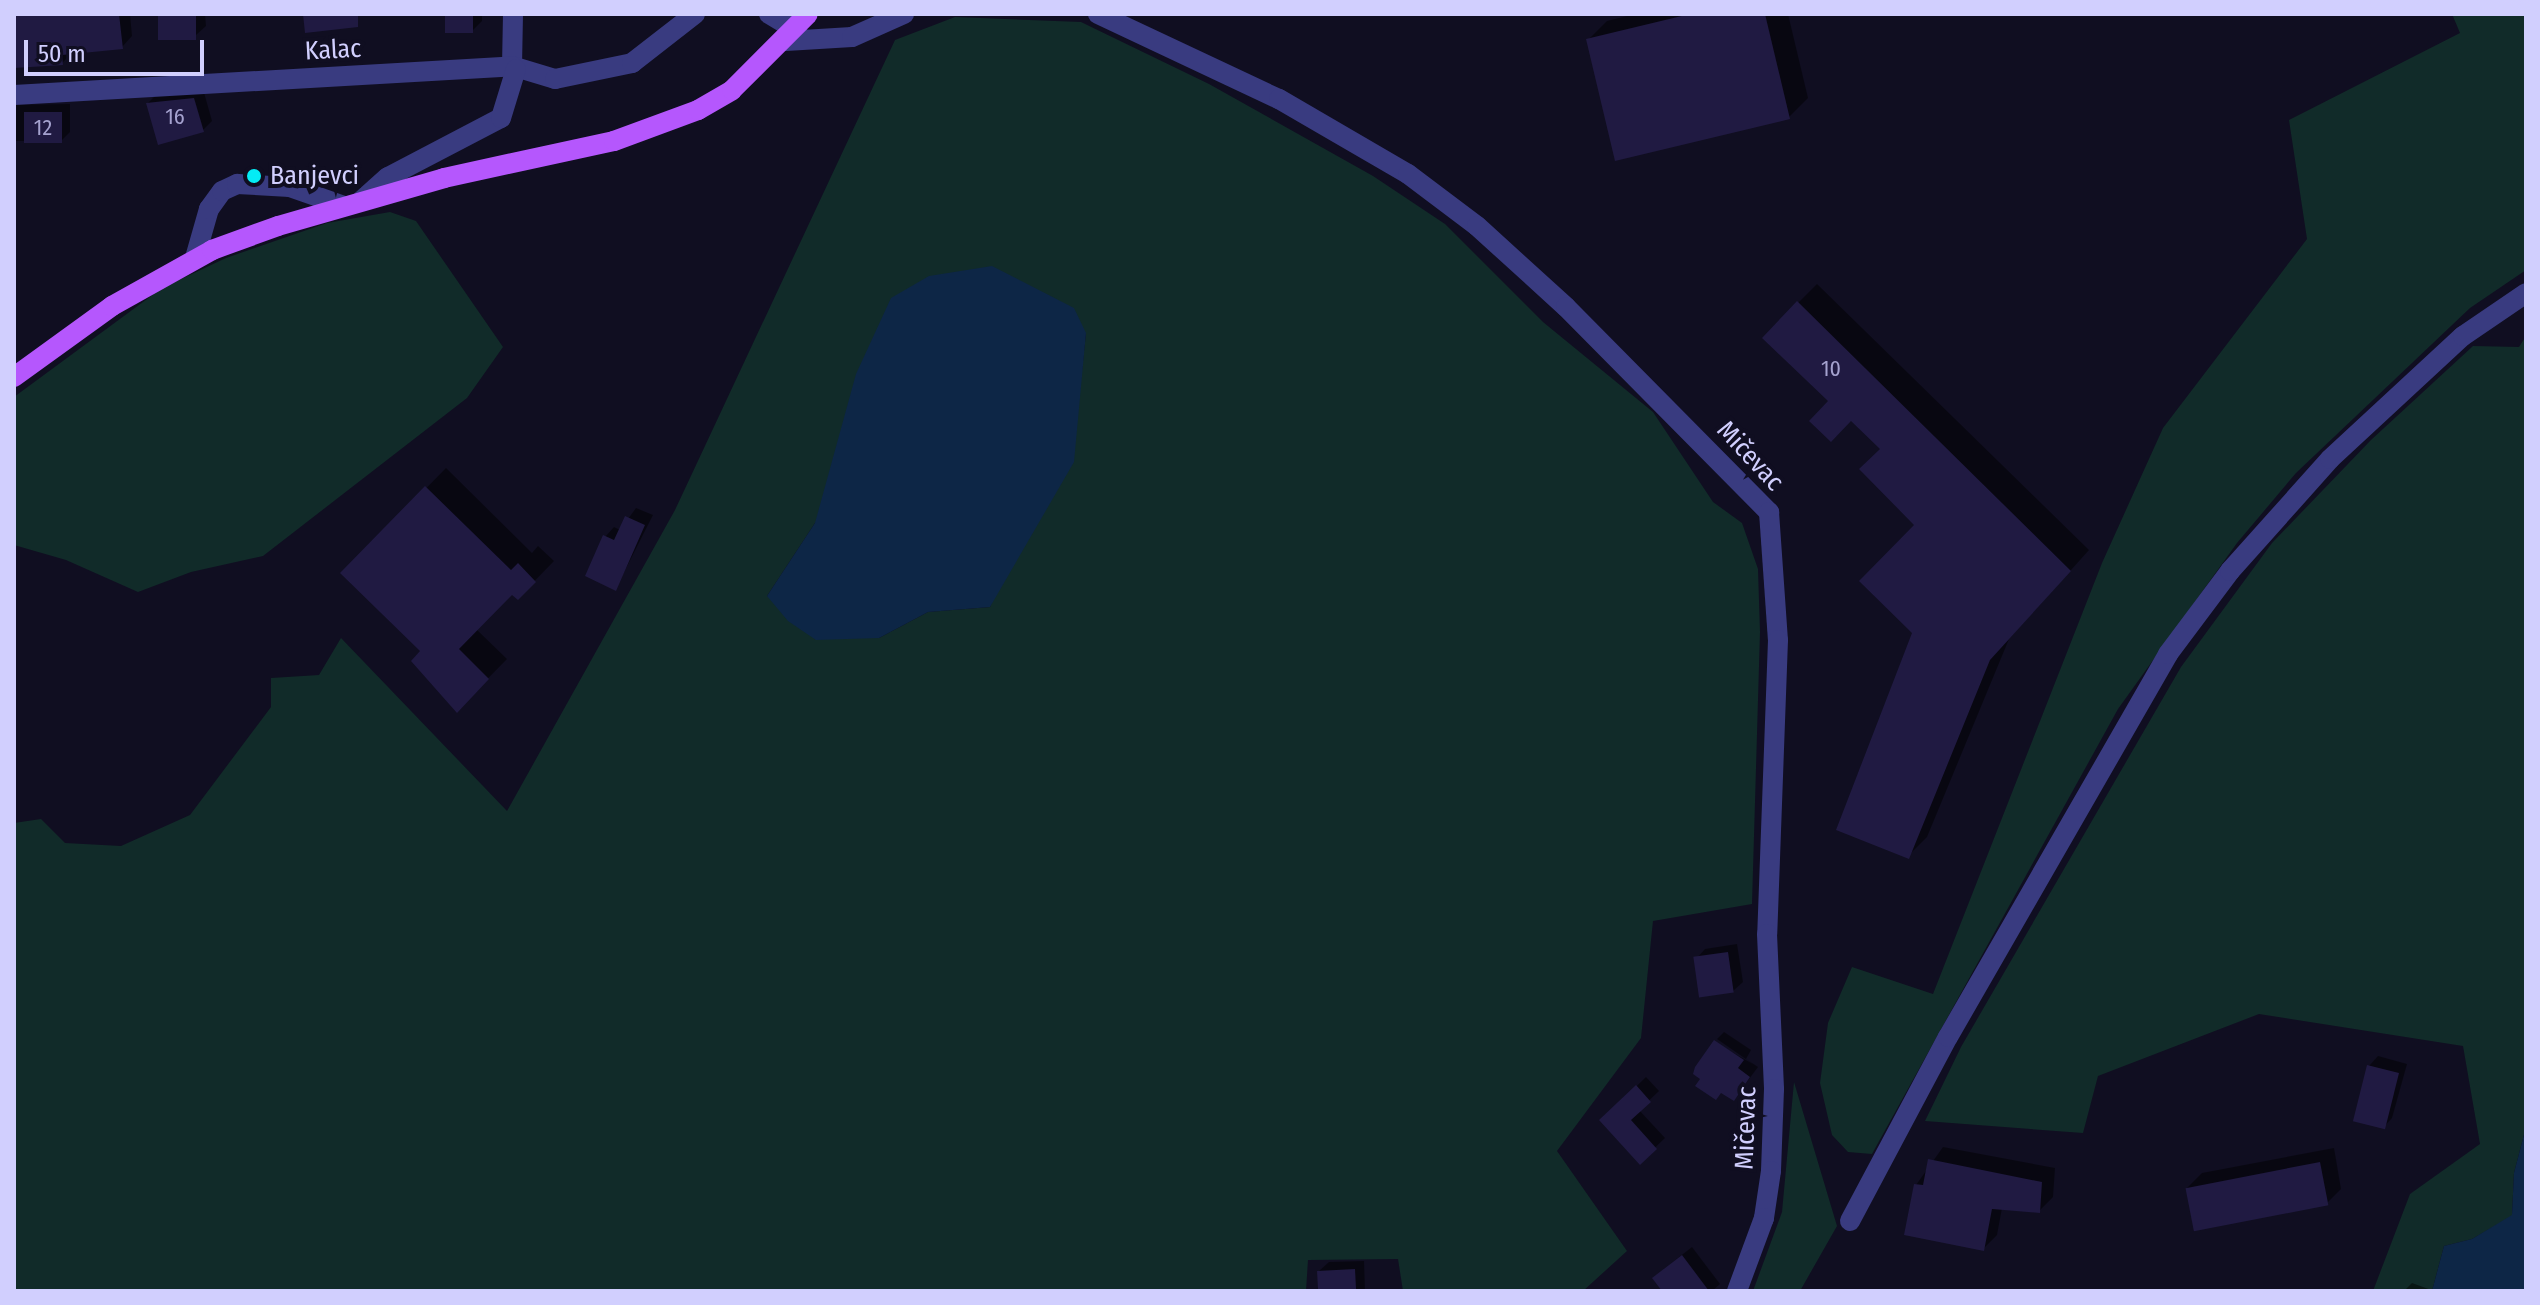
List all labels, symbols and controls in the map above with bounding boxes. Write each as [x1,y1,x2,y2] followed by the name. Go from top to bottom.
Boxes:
[28,24,208,74] scale bar
[304,33,362,67] street label: Kalac
[38,40,86,68] text: 50 m
[165,104,185,130] house number: 16
[34,115,52,141] house number: 12
[270,160,359,192] place label: Banjevci
[245,167,263,185] marker: Banjevci
[1821,356,1841,382] house number: 10
[1710,415,1790,497] street label: Mičevac
[1729,1086,1763,1170] street label: Mičevac

